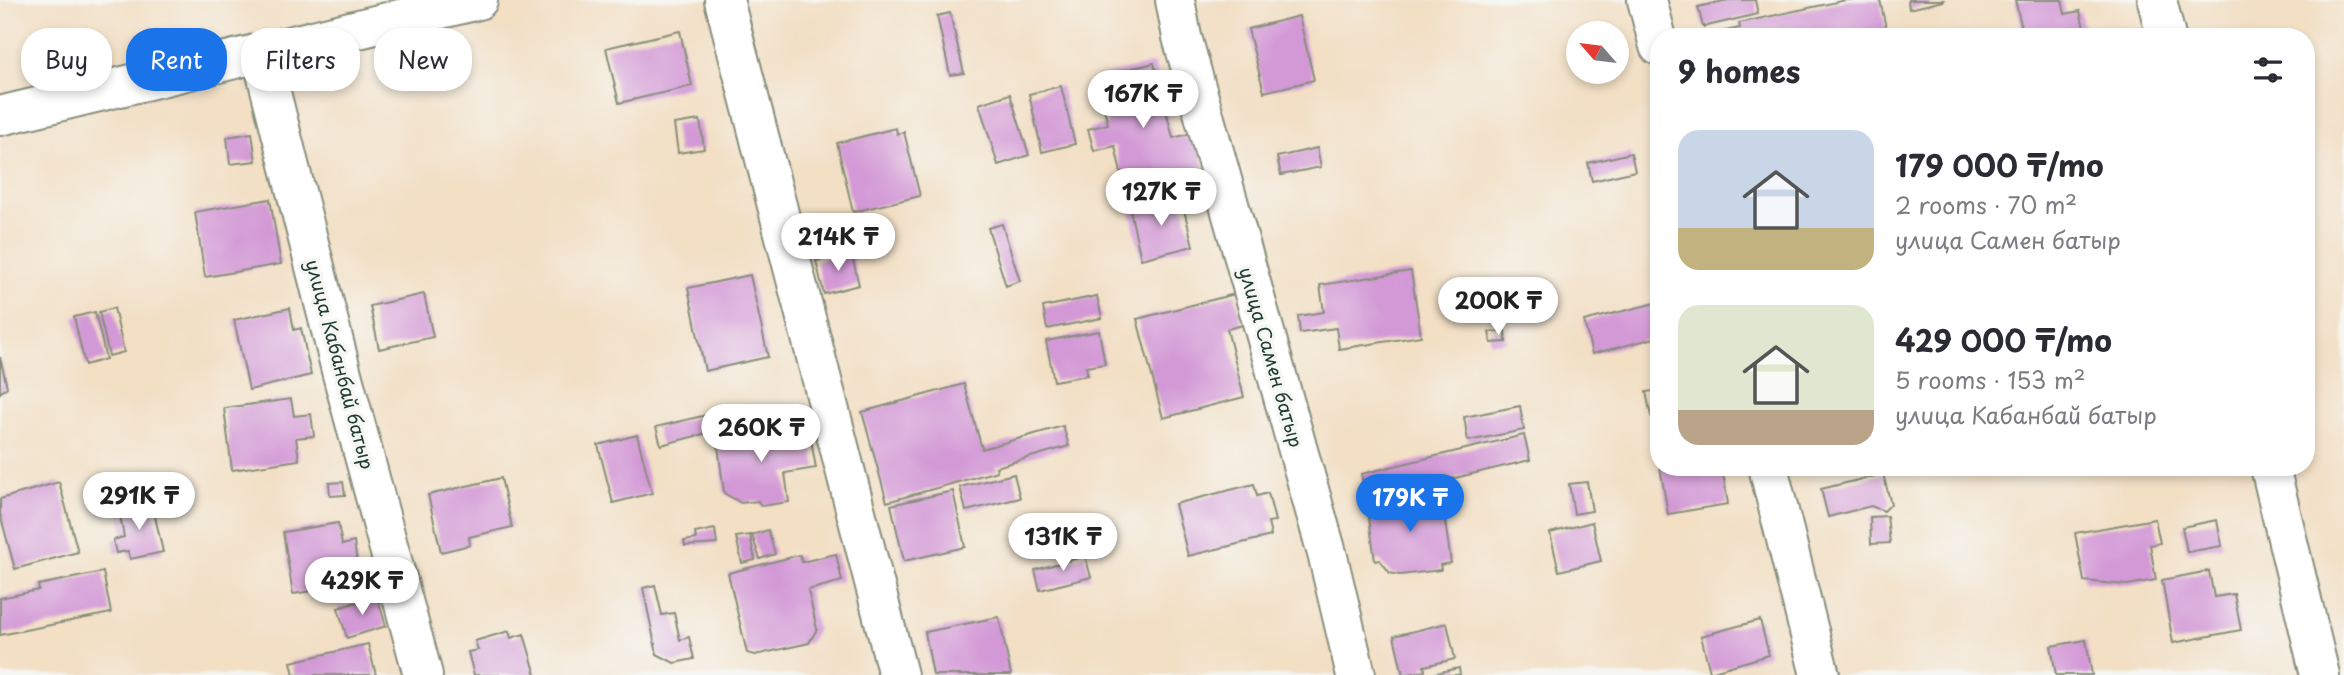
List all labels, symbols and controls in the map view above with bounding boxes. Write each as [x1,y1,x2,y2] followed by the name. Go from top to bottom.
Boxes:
[1566,21,1629,84] north arrow
[1566,21,1629,84] map controls
[21,28,112,91] chip: Buy
[126,28,227,91] chip: Rent
[241,28,360,91] chip: Filters
[374,28,472,91] chip: New
[1678,48,1800,93] text: 9 homes
[2249,51,2287,89] icon: filters
[1086,71,1200,130] pin: 167K ₸
[1104,75,1182,110] text: 167K ₸
[1895,142,2104,187] text: 179 000 ₸/mo
[1734,158,1818,242] icon: home
[1104,168,1218,228] pin: 127K ₸
[1122,173,1200,208] text: 127K ₸
[1895,187,2077,222] text: 2 rooms · 70 m²
[781,214,895,273] pin: 214K ₸
[797,218,879,253] text: 214K ₸
[1895,222,2121,257] text: улица Самен батыр
[299,256,383,472] street label: улица Кабанбай батыр
[1233,263,1311,451] street label: улица Самен батыр
[1441,278,1555,337] pin: 200K ₸
[1454,282,1542,317] text: 200K ₸
[1895,317,2112,362] text: 429 000 ₸/mo
[1734,333,1818,417] icon: home
[1895,362,2086,397] text: 5 rooms · 153 m²
[1895,397,2157,432] text: улица Кабанбай батыр
[704,405,818,464] pin: 260K ₸
[717,409,805,444] text: 260K ₸
[82,472,196,532] pin: 291K ₸
[1353,475,1467,534] pin: 179K ₸
[99,477,179,512] text: 291K ₸
[1372,479,1448,514] text: 179K ₸
[1006,514,1120,573] pin: 131K ₸
[1024,518,1102,553] text: 131K ₸
[305,558,419,617] pin: 429K ₸
[321,562,403,597] text: 429K ₸

